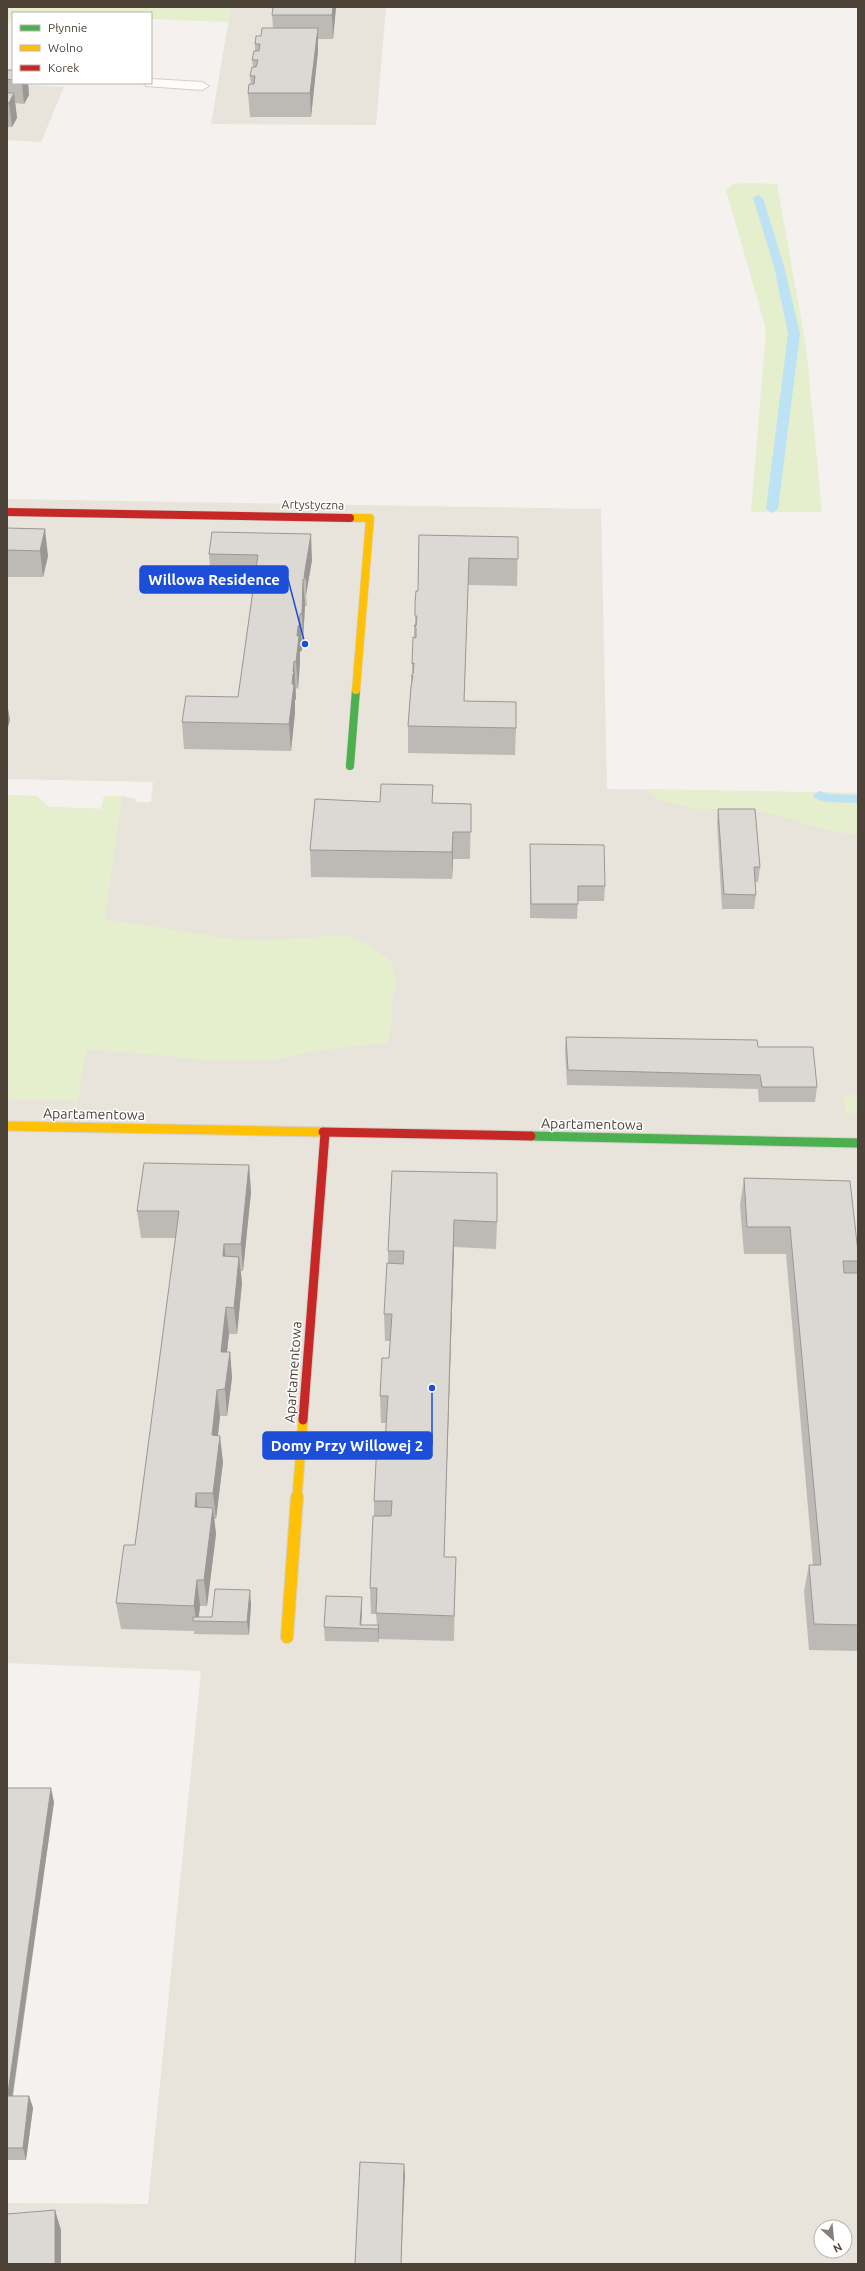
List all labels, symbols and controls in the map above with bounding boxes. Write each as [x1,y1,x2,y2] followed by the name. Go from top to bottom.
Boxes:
[12,12,152,84] legend
[48,21,87,34] text: Płynnie
[48,41,83,54] text: Wolno
[48,61,79,74] text: Korek
[282,497,344,512] street label: Artystyczna
[140,566,288,593] callout: Willowa Residence
[148,571,280,588] text: Willowa Residence
[43,1105,145,1123] street label: Apartamentowa
[541,1115,643,1133] street label: Apartamentowa
[281,1321,305,1423] street label: Apartamentowa
[263,1432,432,1459] callout: Domy Przy Willowej 2
[271,1437,423,1454] text: Domy Przy Willowej 2
[813,2219,853,2259] north arrow
[831,2241,844,2255] text: N

